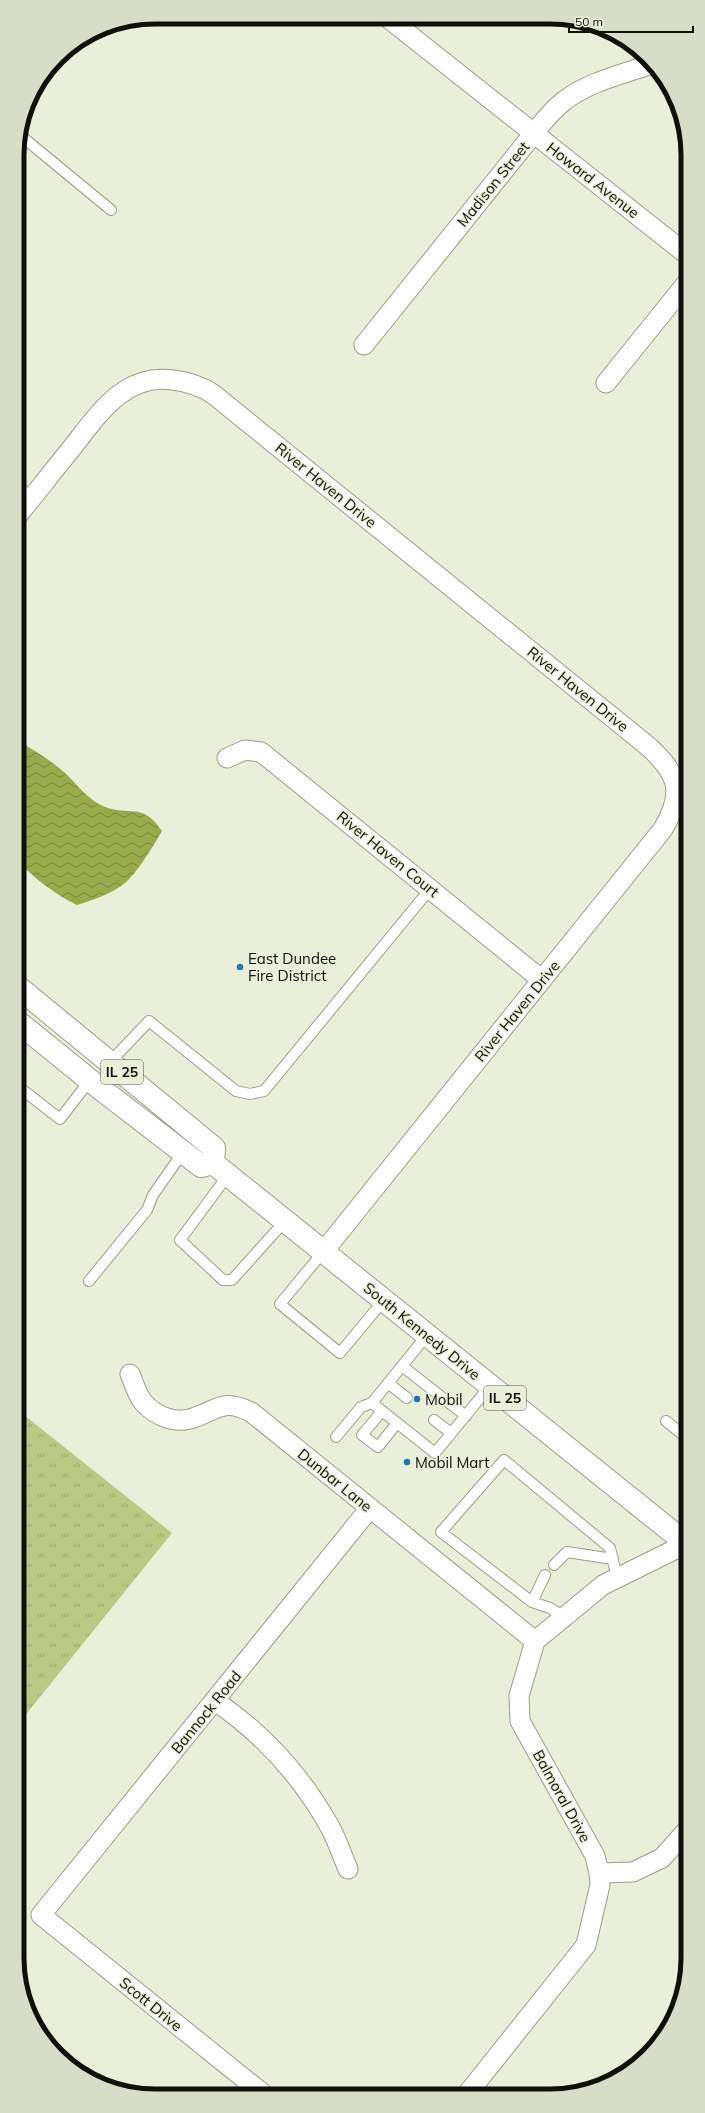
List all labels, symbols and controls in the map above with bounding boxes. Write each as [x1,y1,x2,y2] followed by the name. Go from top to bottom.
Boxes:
[569,8,693,34] scale bar
[575,14,603,29] text: 50 m
[453,137,533,231] street label: Madison Street
[543,138,643,222] street label: Howard Avenue
[272,438,380,532] street label: River Haven Drive
[524,642,632,736] street label: River Haven Drive
[333,807,443,901] street label: River Haven Court
[248,949,336,985] place label: East Dundee Fire District
[470,957,564,1065] street label: River Haven Drive
[235,962,245,972] marker: East Dundee Fire District
[101,1060,143,1084] road number: IL 25
[360,1278,484,1384] street label: South Kennedy Drive
[484,1386,526,1410] road number: IL 25
[425,1390,463,1409] place label: Mobil
[412,1394,422,1404] marker: Mobil
[294,1444,376,1516] street label: Dunbar Lane
[415,1453,489,1472] place label: Mobil Mart
[402,1457,412,1467] marker: Mobil Mart
[167,1667,245,1757] street label: Bannock Road
[529,1747,595,1845] street label: Balmoral Drive
[116,1973,186,2035] street label: Scott Drive

